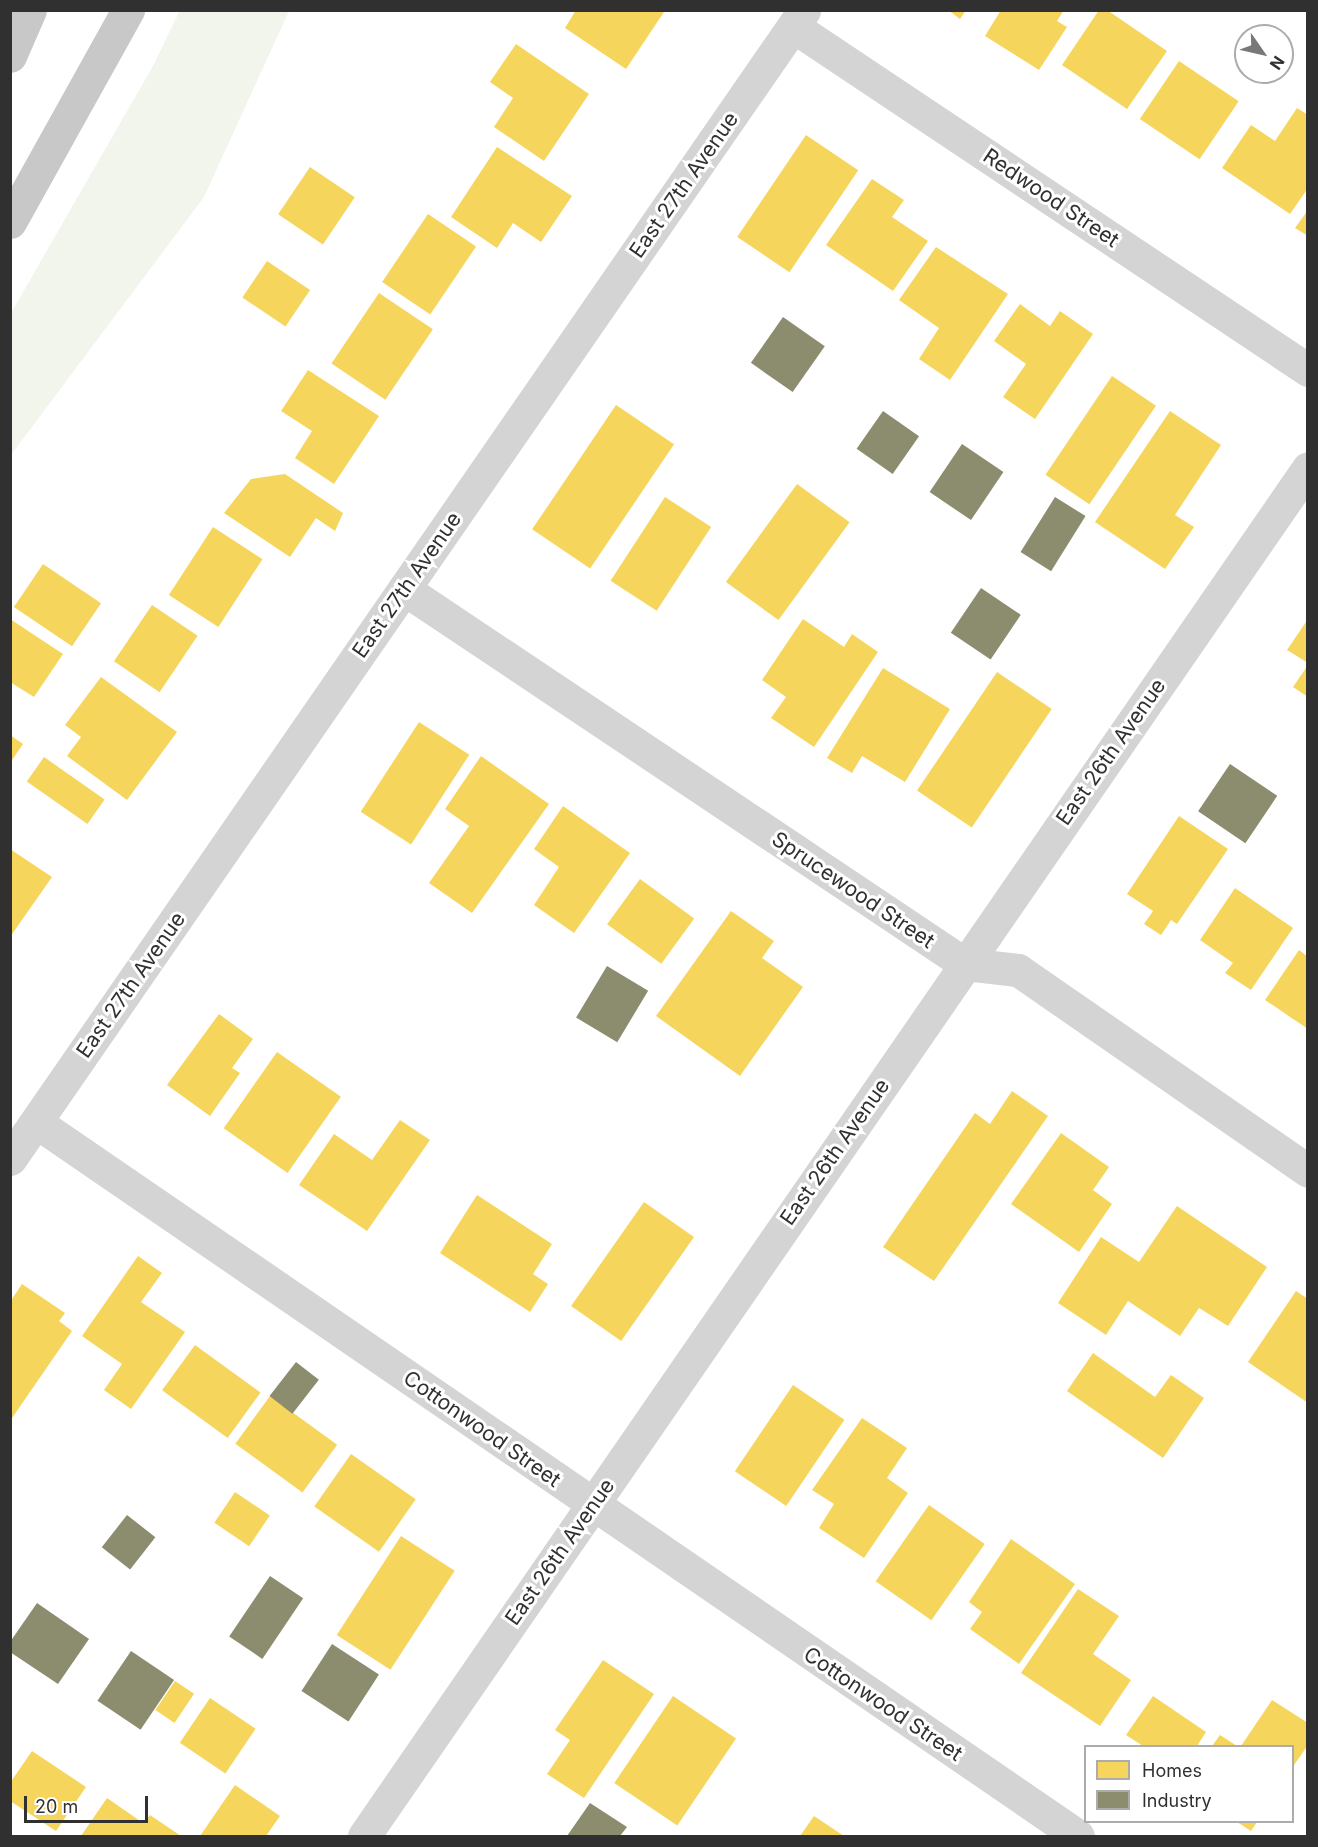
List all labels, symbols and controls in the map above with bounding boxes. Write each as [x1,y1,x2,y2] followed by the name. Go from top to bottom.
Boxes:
[1234,24,1294,84] north arrow
[1266,52,1289,74] text: N
[624,107,744,263] street label: East 27th Avenue
[978,143,1124,253] street label: Redwood Street
[347,507,467,663] street label: East 27th Avenue
[1051,674,1171,830] street label: East 26th Avenue
[767,826,939,954] street label: Sprucewood Street
[71,907,191,1063] street label: East 27th Avenue
[775,1074,895,1230] street label: East 26th Avenue
[399,1365,565,1493] street label: Cottonwood Street
[500,1474,620,1630] street label: East 26th Avenue
[799,1642,967,1766] street label: Cottonwood Street
[1084,1745,1294,1823] legend
[1142,1760,1202,1781] text: Homes
[27,1784,152,1822] scale bar
[1142,1790,1212,1811] text: Industry
[35,1796,78,1817] text: 20 m

